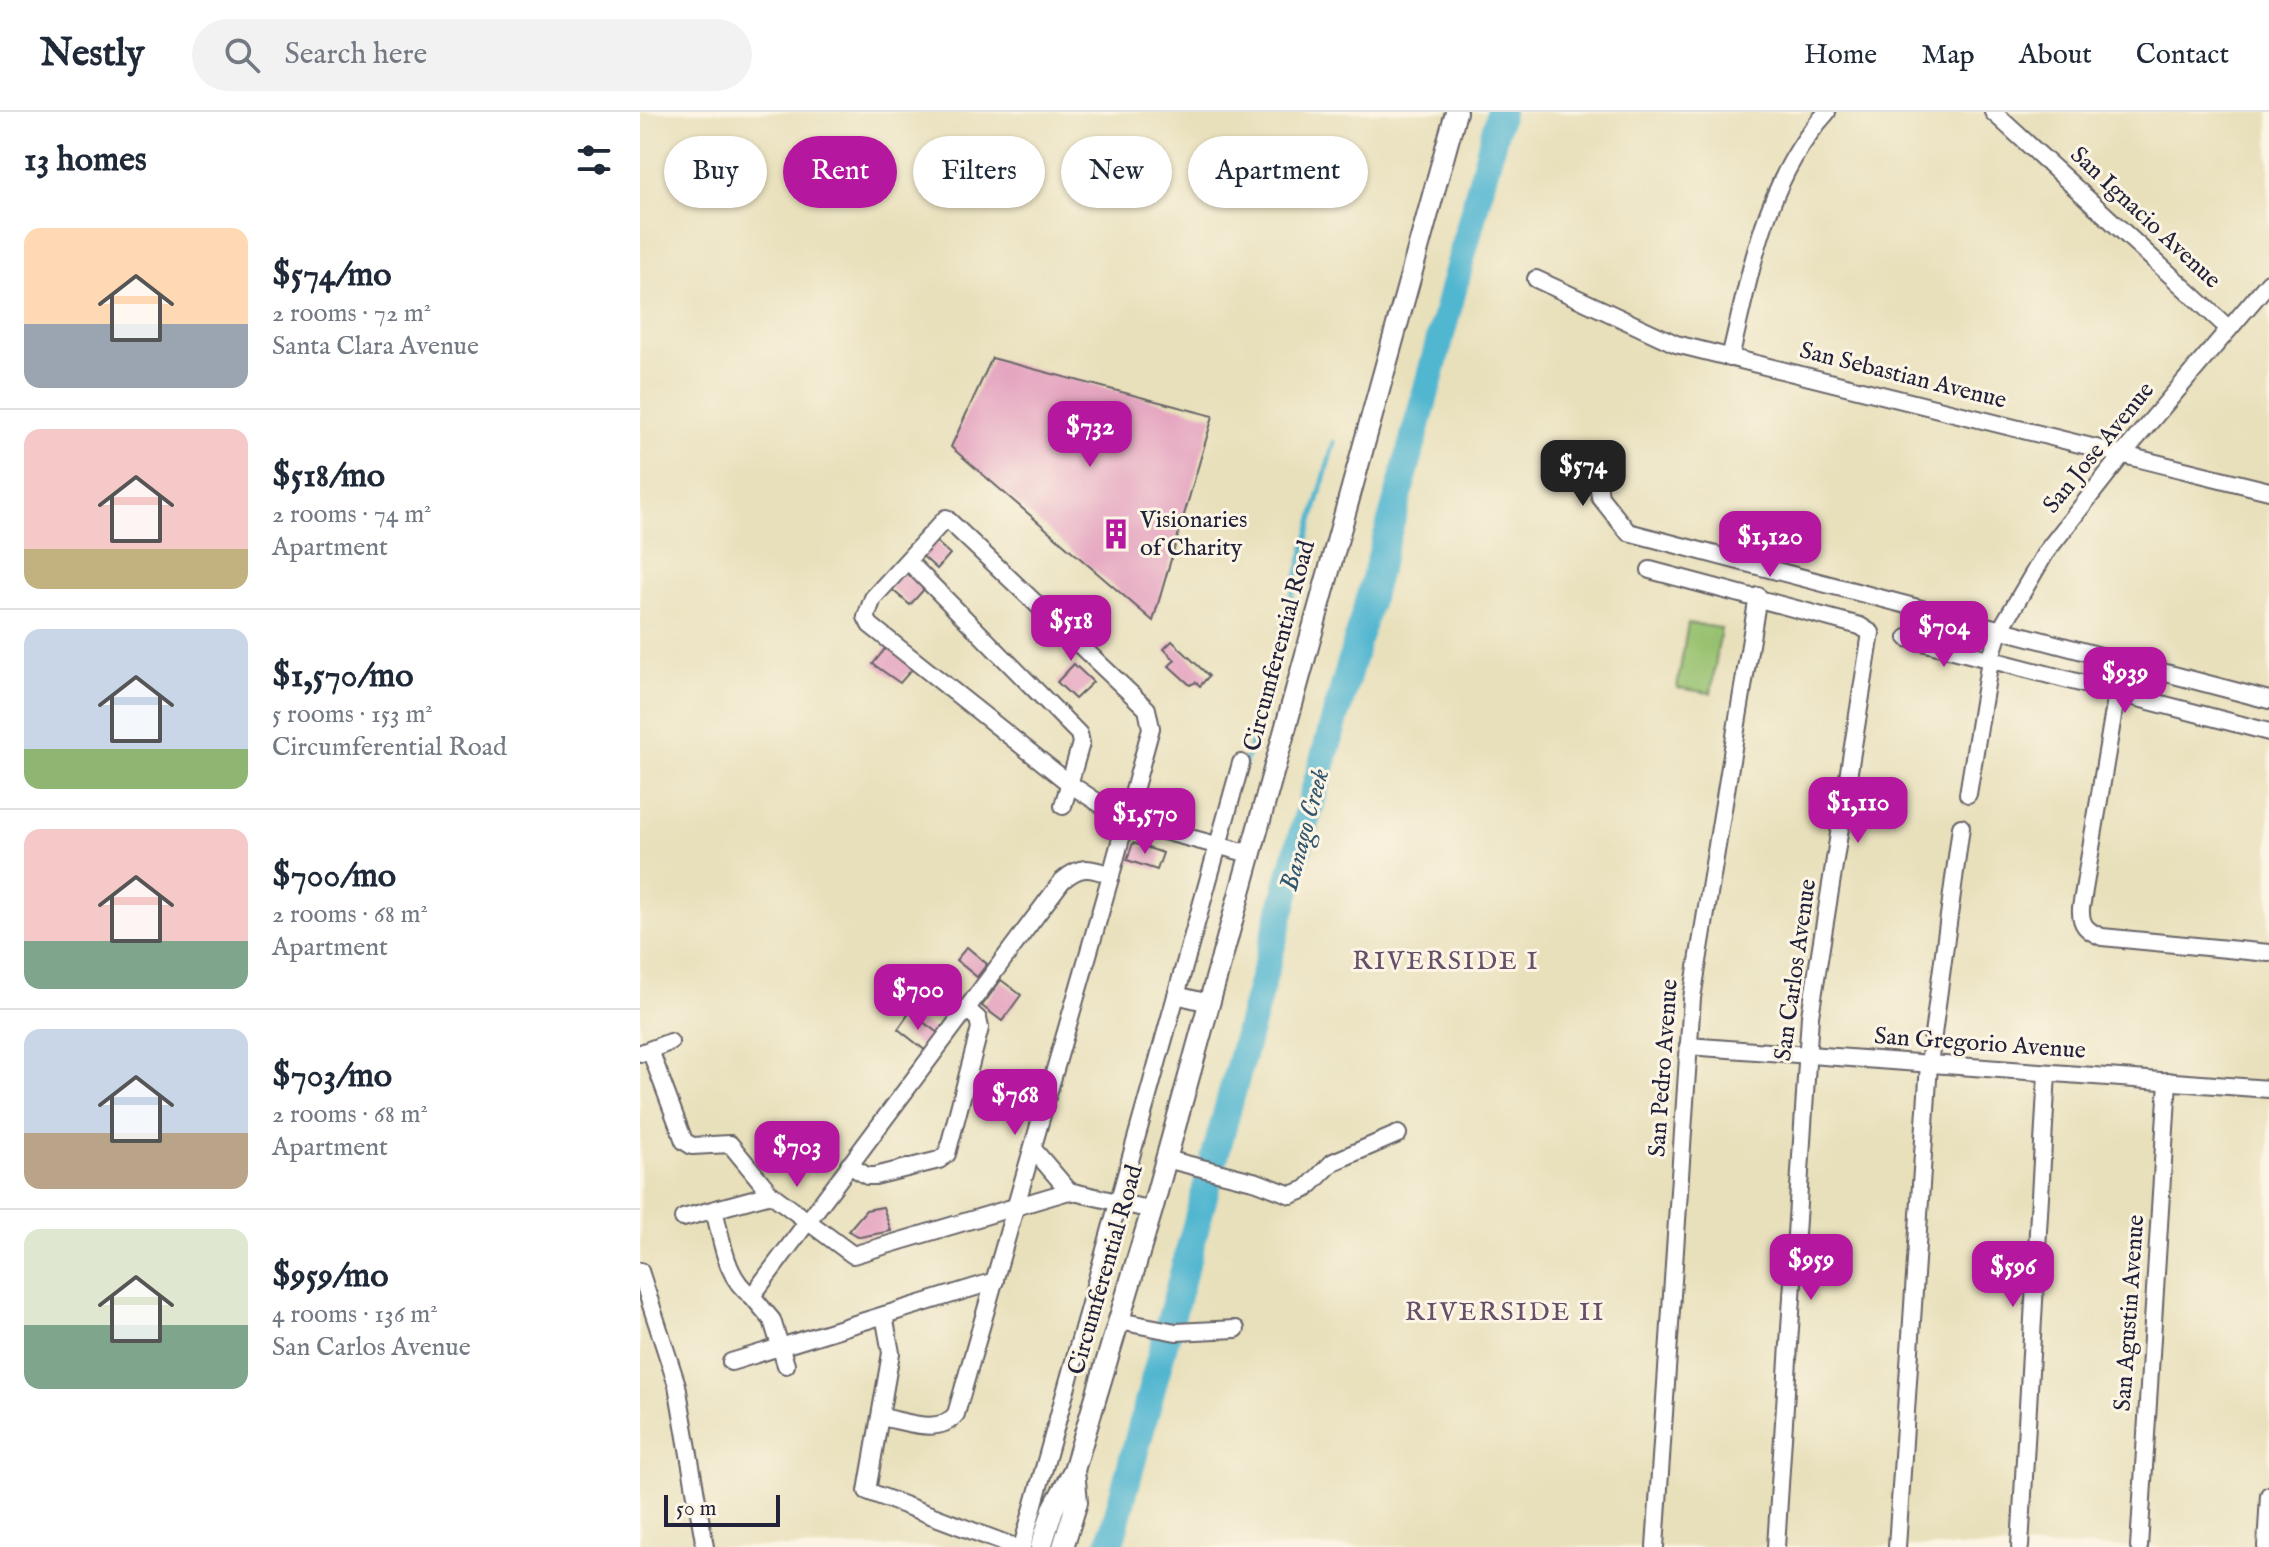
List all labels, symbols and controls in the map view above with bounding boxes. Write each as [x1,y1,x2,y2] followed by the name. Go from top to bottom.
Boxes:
[192,19,752,91] search box
[40,31,144,79] text: Nestly
[220,33,264,77] icon: search
[284,36,427,74] text: Search here
[1804,38,1877,73] text: Home
[1921,38,1975,73] text: Map
[2019,38,2092,73] text: About
[2136,38,2229,73] text: Contact
[664,136,767,208] chip: Buy
[783,136,897,208] chip: Rent
[913,136,1045,208] chip: Filters
[1061,136,1172,208] chip: New
[1188,136,1368,208] chip: Apartment
[572,138,616,182] icon: filters
[24,139,147,182] text: 13 homes
[2063,140,2227,296] street label: San Ignacio Avenue
[272,254,392,297] text: $574/mo
[88,260,184,356] icon: home
[272,297,431,330] text: 2 rooms · 72 m²
[272,330,479,363] text: Santa Clara Avenue
[1796,335,2010,417] street label: San Sebastian Avenue
[2036,376,2162,520] street label: San Jose Avenue
[1043,401,1137,469] pin: $732
[1066,410,1114,443] text: $732
[1536,440,1630,508] pin: $574
[1559,449,1607,482] text: $574
[272,455,385,498] text: $518/mo
[88,461,184,557] icon: home
[272,498,432,531] text: 2 rooms · 74 m²
[1139,505,1247,564] place label: Visionaries of Charity
[1705,511,1835,579] pin: $1,120
[1099,517,1133,551] building icon: Visionaries of Charity
[1737,520,1803,553] text: $1,120
[272,531,388,564] text: Apartment
[1237,537,1323,755] street label: Circumferential Road
[1024,595,1118,663] pin: $518
[1897,601,1991,669] pin: $704
[1049,604,1093,637] text: $518
[1918,610,1970,643] text: $704
[2078,647,2172,715] pin: $939
[272,655,414,698] text: $1,570/mo
[2102,656,2148,689] text: $939
[88,661,184,757] icon: home
[272,698,433,731] text: 5 rooms · 153 m²
[272,731,507,764] text: Circumferential Road
[1273,765,1338,895] water label: Banago Creek
[1793,777,1923,845] pin: $1,110
[1826,786,1890,819] text: $1,110
[1080,788,1210,856] pin: $1,570
[1112,797,1178,830] text: $1,570
[272,855,396,898] text: $700/mo
[88,861,184,957] icon: home
[1768,877,1824,1063] street label: San Carlos Avenue
[272,898,428,931] text: 2 rooms · 68 m²
[272,931,388,964] text: Apartment
[1352,945,1540,978] district label: RIVERSIDE I
[871,964,965,1032] pin: $700
[892,973,944,1006] text: $700
[1642,978,1686,1158] street label: San Pedro Avenue
[1873,1021,2087,1067] street label: San Gregorio Avenue
[272,1055,392,1098] text: $703/mo
[88,1061,184,1157] icon: home
[968,1069,1062,1137] pin: $768
[991,1078,1039,1111] text: $768
[272,1098,428,1131] text: 2 rooms · 68 m²
[750,1121,844,1189] pin: $703
[772,1130,822,1163] text: $703
[272,1131,388,1164] text: Apartment
[1061,1161,1151,1379] street label: Circumferential Road
[2108,1214,2152,1412] street label: San Agustin Avenue
[1764,1234,1858,1302] pin: $959
[1966,1241,2060,1309] pin: $596
[1788,1243,1834,1276] text: $959
[1990,1250,2036,1283] text: $596
[272,1255,389,1298] text: $959/mo
[88,1261,184,1357] icon: home
[1405,1296,1605,1329] district label: RIVERSIDE II
[272,1298,438,1331] text: 4 rooms · 136 m²
[272,1331,471,1364] text: San Carlos Avenue
[664,1491,780,1527] scale bar
[676,1495,717,1523] text: 50 m

